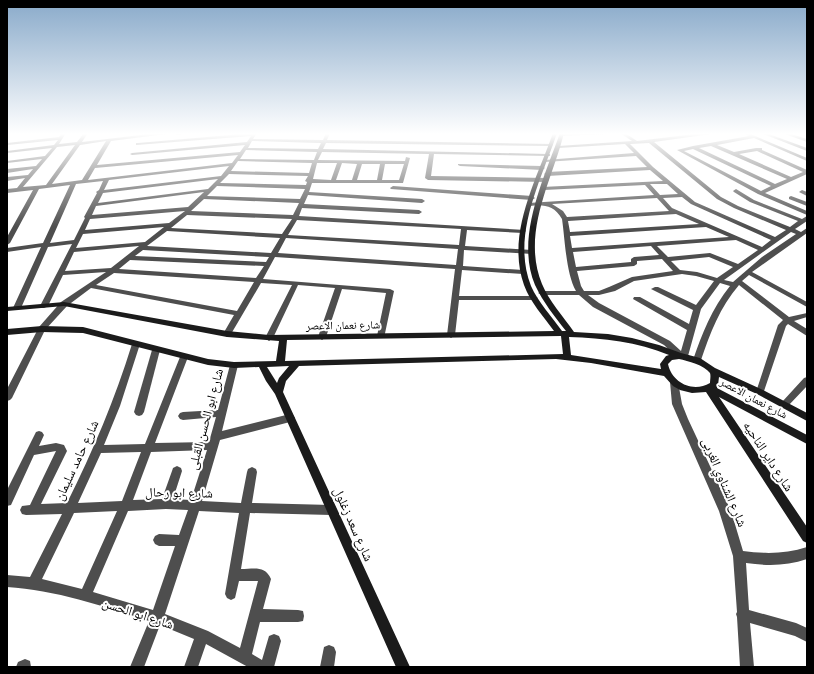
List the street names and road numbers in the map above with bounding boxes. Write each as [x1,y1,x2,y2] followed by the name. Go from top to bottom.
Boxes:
[305,318,380,333] street label: شارع نعمان الاعصر
[185,367,228,472] street label: شارع ابو الحسن القبلى
[717,375,790,422] street label: شارع نعمان الاعصر
[51,418,103,504] street label: شارع حامد سليمان
[739,418,797,495] street label: شارع داير الناحيه
[696,435,750,530] street label: شارع الشناوي الغربى
[145,484,213,503] street label: شارع ابو رحال
[329,485,377,564] street label: شارع سعد زغلول
[100,595,175,634] street label: شارع ابو الحسن

